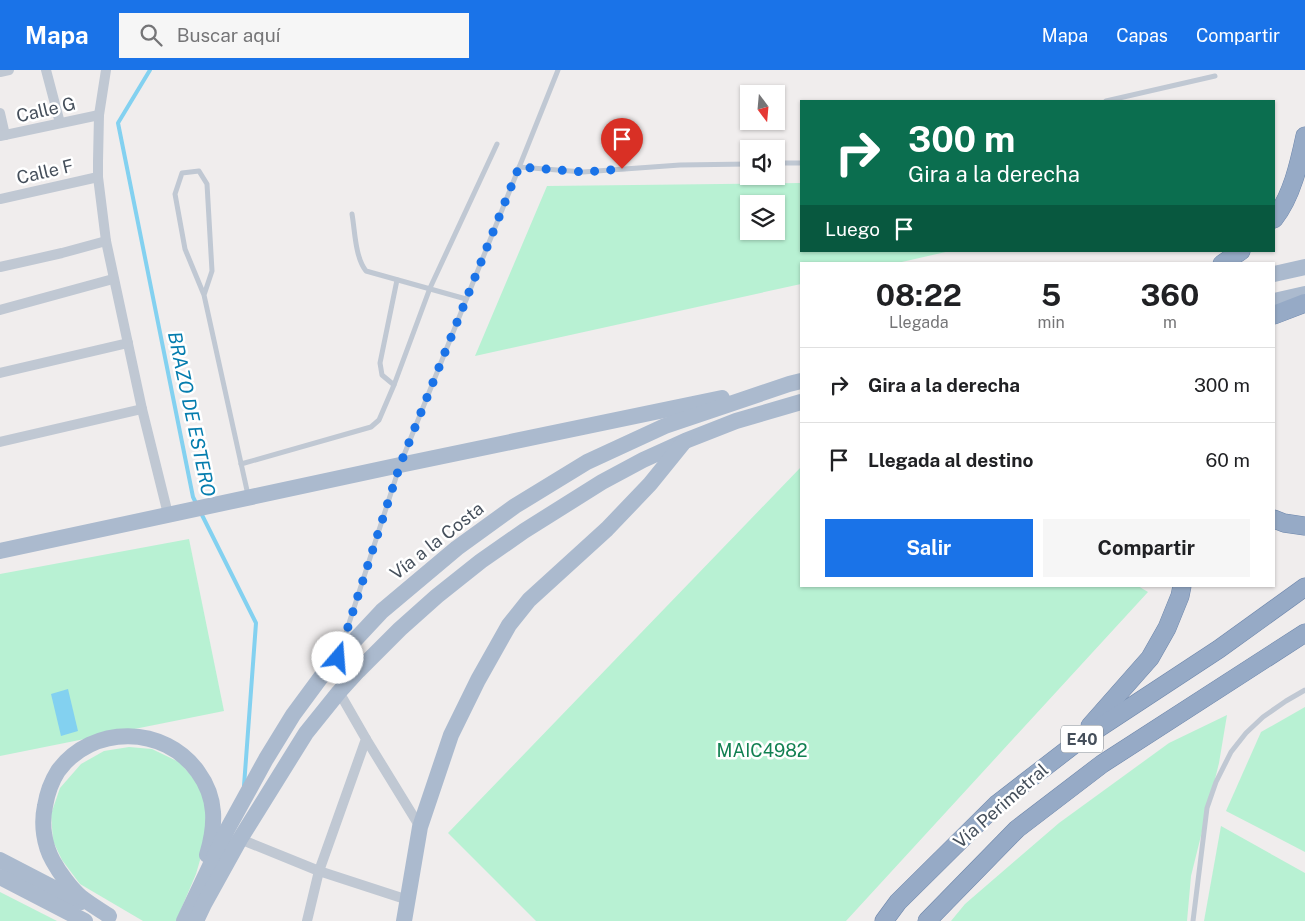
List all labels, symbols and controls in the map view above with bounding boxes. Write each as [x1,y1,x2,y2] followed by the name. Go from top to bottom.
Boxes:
[119,13,469,58] search box
[25,21,89,49] text: Mapa
[137,21,165,49] icon: search
[177,24,280,46] text: Buscar aquí
[1042,25,1088,46] text: Mapa
[1116,25,1168,46] text: Capas
[1196,25,1280,46] text: Compartir
[740,85,785,130] north arrow
[740,85,785,240] map controls
[14,93,78,126] street label: Calle G
[601,118,643,169] pin
[908,119,1015,160] text: 300 m
[825,120,890,185] icon: right
[608,125,636,153] icon: arrive
[740,140,785,185] button: sound
[14,155,75,188] street label: Calle F
[908,161,1080,187] text: Gira a la derecha
[740,195,785,240] button: layers
[890,215,918,243] icon: arrive
[825,218,880,240] text: Luego
[876,277,962,313] text: 08:22
[1041,277,1061,313] text: 5
[1140,277,1199,313] text: 360
[889,313,949,332] text: Llegada
[1038,313,1065,332] text: min
[1163,313,1177,332] text: m
[164,330,220,498] water label: BRAZO DE ESTERO
[825,371,853,399] icon: right
[868,374,1020,396] text: Gira a la derecha
[1194,374,1250,396] text: 300 m
[825,446,853,474] icon: arrive
[868,449,1033,471] text: Llegada al destino
[1206,449,1250,471] text: 60 m
[386,498,488,584] street label: Vía a la Costa
[825,519,1033,577] button: Salir
[1043,519,1250,577] button: Compartir
[311,631,363,683] position arrow
[1061,726,1103,752] road number: E40
[716,740,808,761] park label: MAIC4982
[949,759,1052,852] street label: Vía Perimetral

